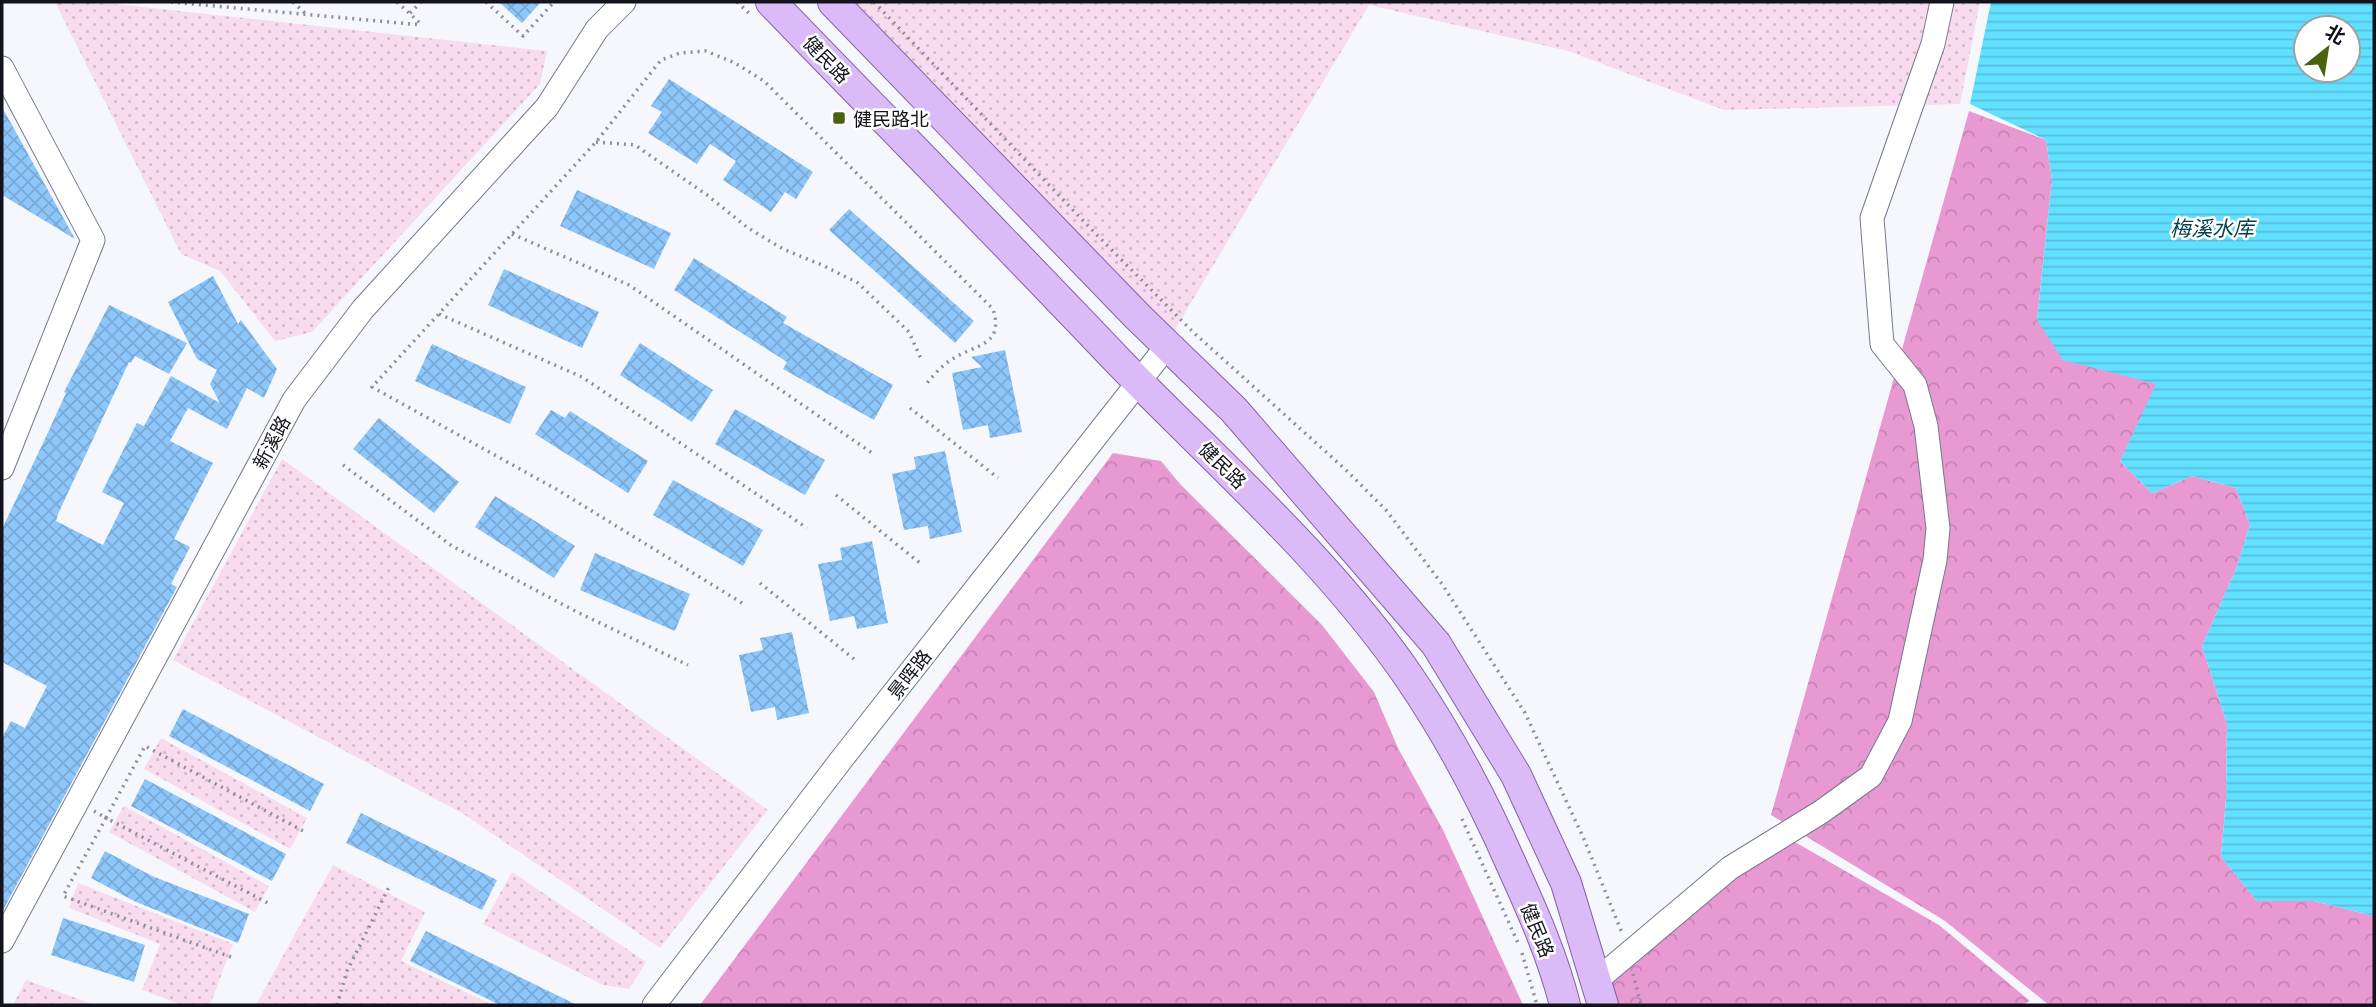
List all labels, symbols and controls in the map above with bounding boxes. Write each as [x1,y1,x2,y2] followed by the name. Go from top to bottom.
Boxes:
[2292,14,2362,84] north arrow
[2322,19,2350,49] text: 北
[799,31,855,87] street label: 健民路
[853,107,929,130] place label: 健民路北
[831,110,847,126] marker: 健民路北
[2170,215,2257,240] water label: 梅溪水库
[247,411,295,473] street label: 新溪路
[1195,437,1251,493] street label: 健民路
[882,644,936,704] street label: 景晖路
[1517,899,1559,961] street label: 健民路

